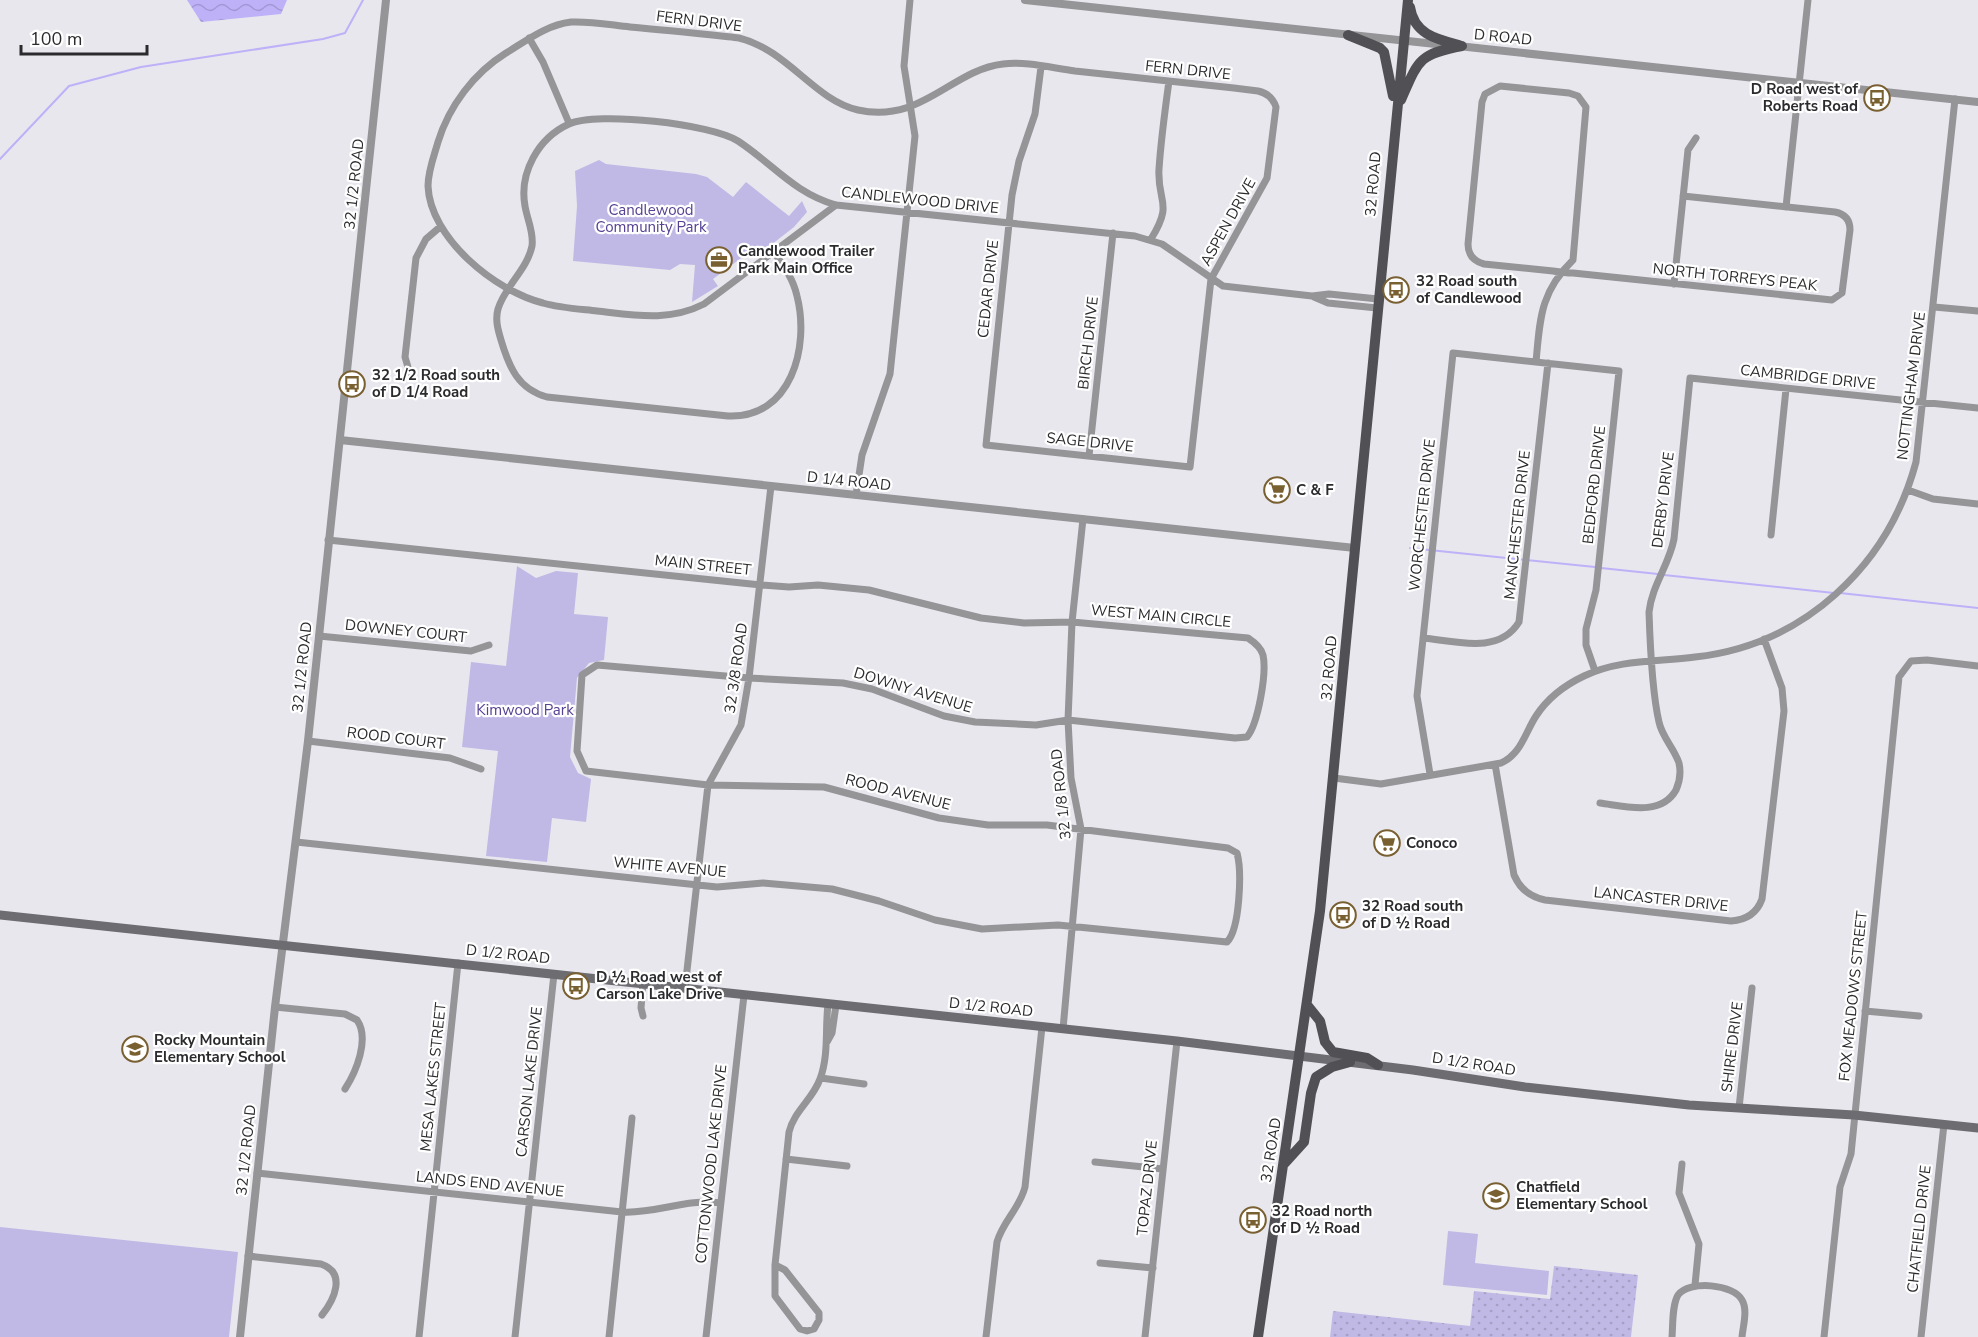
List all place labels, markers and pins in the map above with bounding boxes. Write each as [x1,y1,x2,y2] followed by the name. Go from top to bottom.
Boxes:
[1751,79,1859,116] place label: D Road west of Roberts Road
[1862,83,1892,113] bus stop icon: D Road west of Roberts Road
[738,241,874,278] place label: Candlewood Trailer Park Main Office
[704,245,734,275] office icon: Candlewood Trailer Park Main Office
[1416,271,1522,308] place label: 32 Road south of Candlewood
[1381,275,1411,305] bus stop icon: 32 Road south of Candlewood
[372,365,500,402] place label: 32 1/2 Road south of D 1/4 Road
[337,369,367,399] bus stop icon: 32 1/2 Road south of D 1/4 Road
[1262,475,1292,505] supermarket icon: C & F
[1296,480,1334,500] place label: C & F
[1372,828,1402,858] supermarket icon: Conoco
[1406,833,1458,853] place label: Conoco
[1362,896,1463,933] place label: 32 Road south of D ½ Road
[1328,900,1358,930] bus stop icon: 32 Road south of D ½ Road
[596,967,722,1004] place label: D ½ Road west of Carson Lake Drive
[561,971,591,1001] bus stop icon: D ½ Road west of Carson Lake Drive
[154,1030,286,1067] place label: Rocky Mountain Elementary School
[120,1034,150,1064] school or university icon: Rocky Mountain Elementary School
[1516,1177,1648,1214] place label: Chatfield Elementary School
[1481,1181,1511,1211] school or university icon: Chatfield Elementary School
[1272,1201,1372,1238] place label: 32 Road north of D ½ Road
[1238,1205,1268,1235] bus stop icon: 32 Road north of D ½ Road

